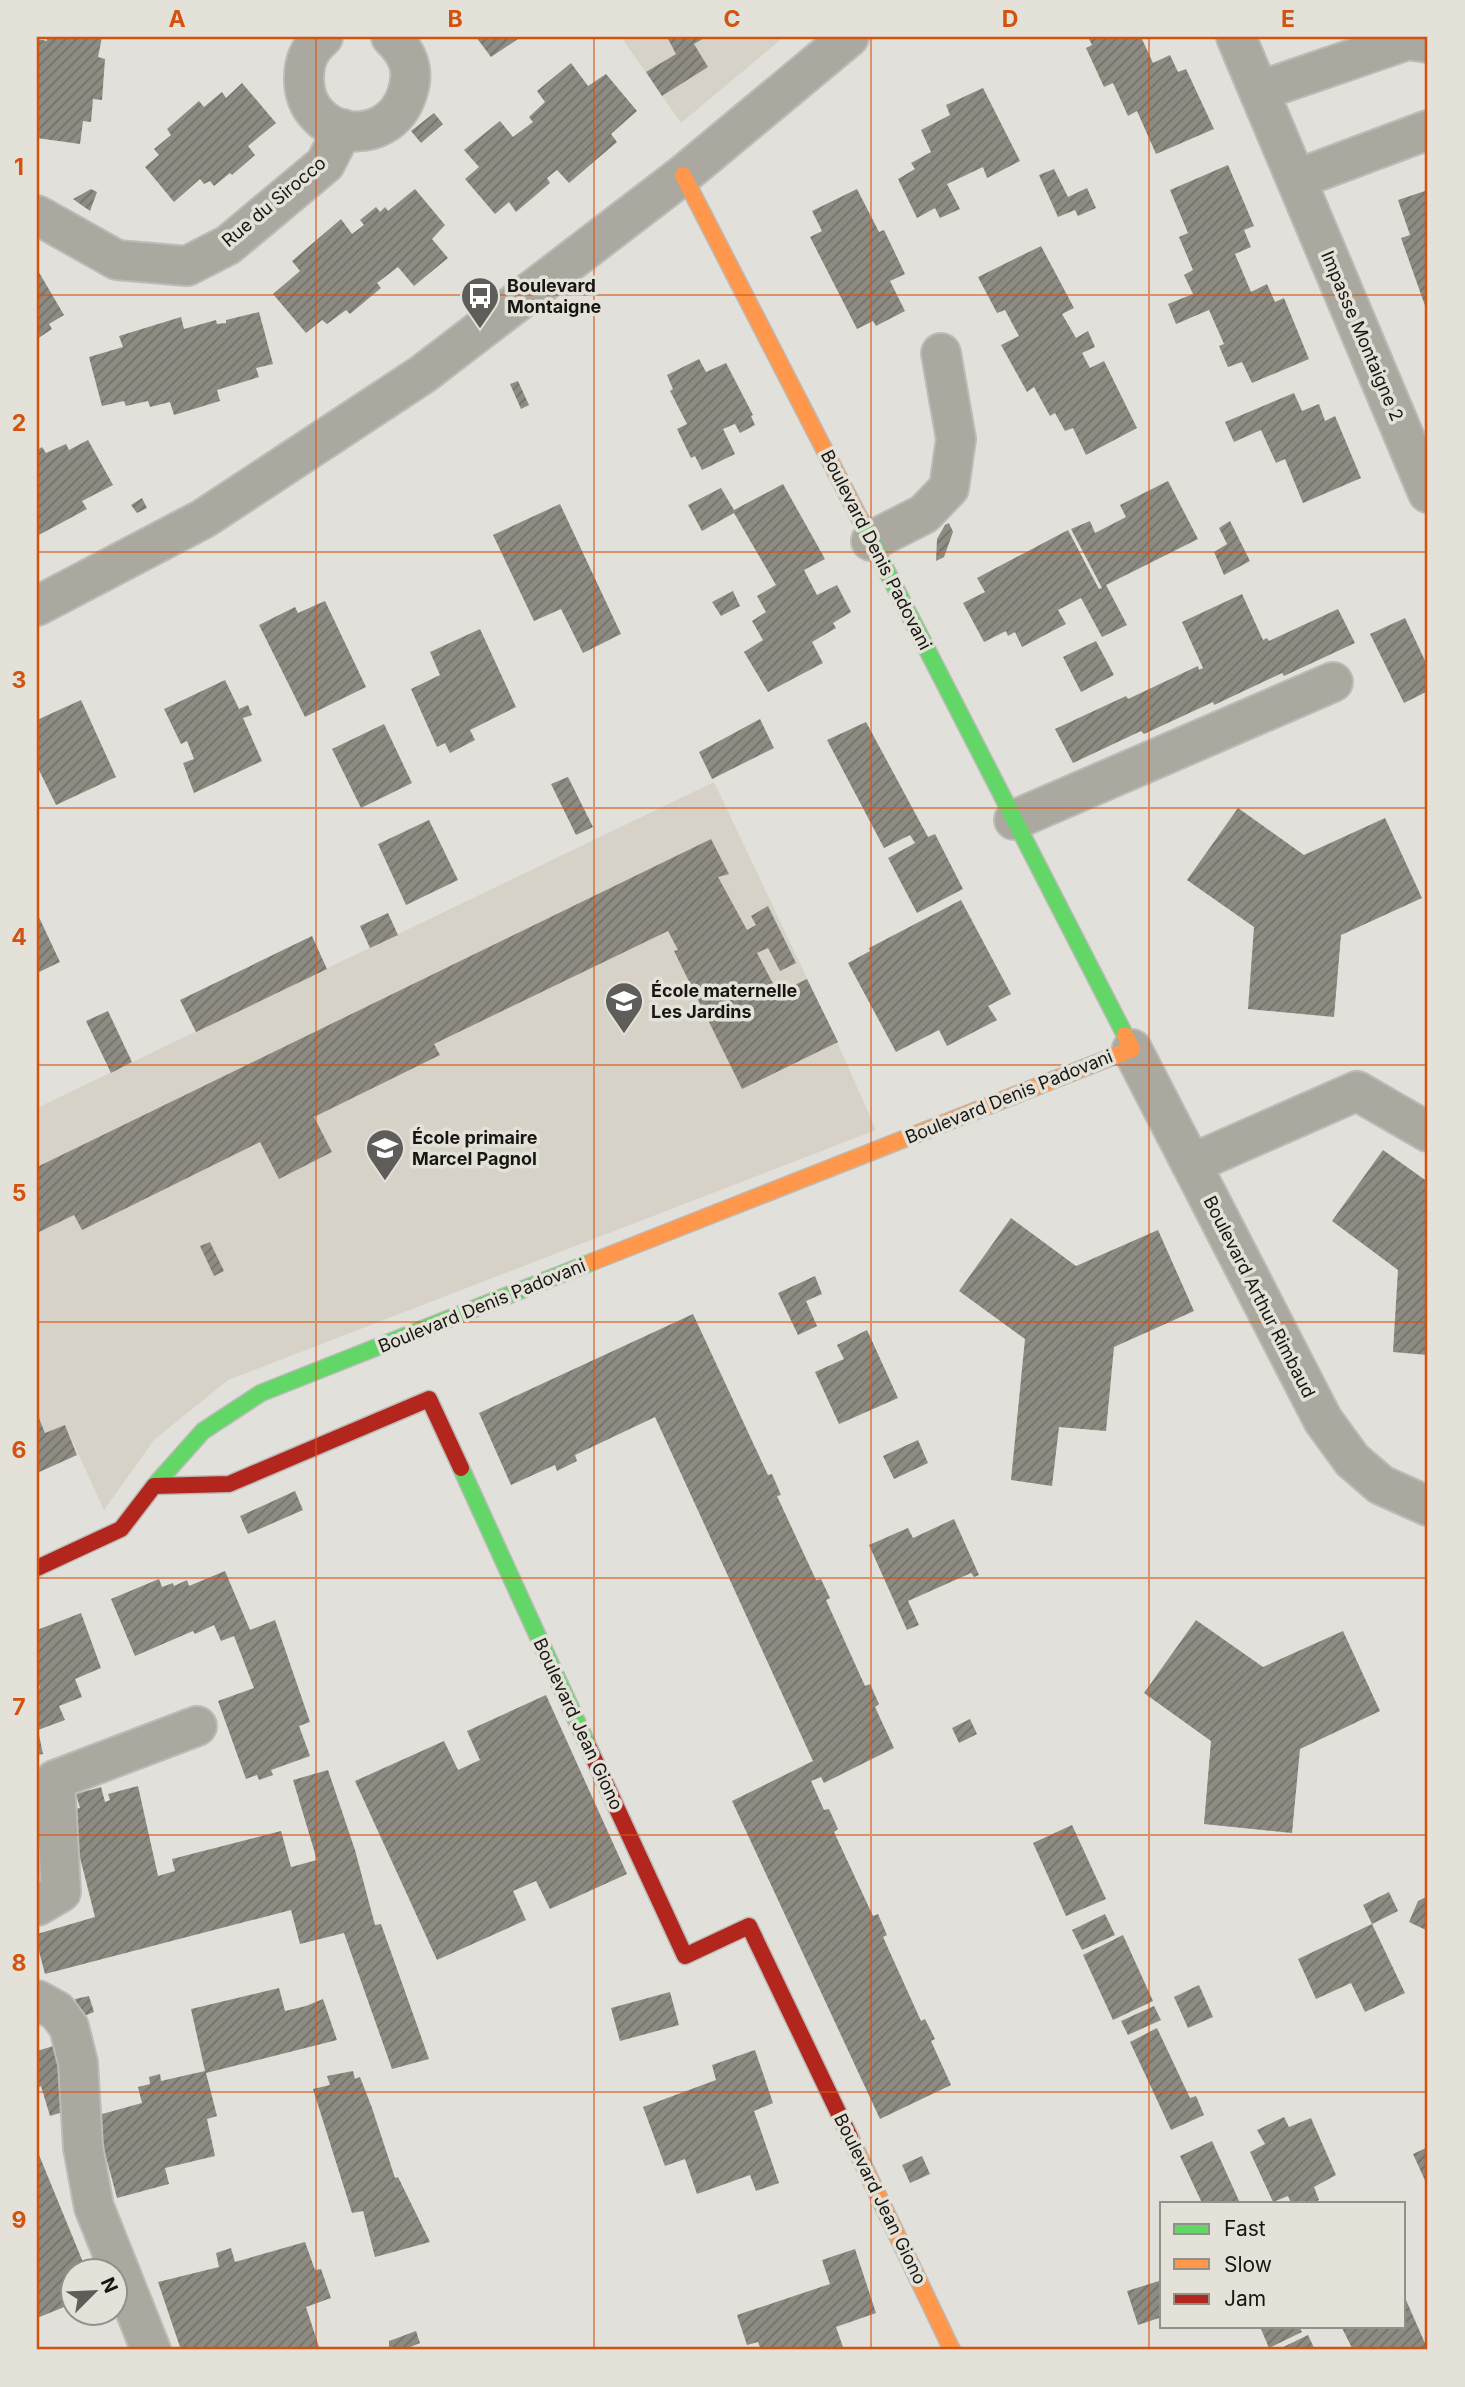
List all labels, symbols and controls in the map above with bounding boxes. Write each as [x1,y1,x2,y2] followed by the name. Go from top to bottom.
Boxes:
[168,5,186,33] text: A
[447,5,463,33] text: B
[723,5,741,33] text: C
[1002,5,1018,33] text: D
[1281,5,1295,33] text: E
[217,152,330,251] street label: Rue du Sirocco
[14,153,24,181] text: 1
[1317,248,1408,424] street label: Impasse Montaigne 2
[459,275,501,330] bus stop icon: Boulevard Montaigne
[507,275,602,317] place label: Boulevard Montaigne
[12,409,26,437] text: 2
[817,446,936,653] street label: Boulevard Denis Padovani
[12,666,26,694] text: 3
[11,923,27,951] text: 4
[603,980,645,1035] school or university icon: École maternelle Les Jardins
[651,980,798,1022] place label: École maternelle Les Jardins
[902,1045,1116,1148] street label: Boulevard Denis Padovani
[364,1127,406,1182] school or university icon: École primaire Marcel Pagnol
[412,1127,538,1169] place label: École primaire Marcel Pagnol
[12,1179,26,1207] text: 5
[1199,1192,1320,1401] street label: Boulevard Arthur Rimbaud
[375,1254,589,1357] street label: Boulevard Denis Padovani
[12,1436,26,1464] text: 6
[529,1635,628,1813] street label: Boulevard Jean Giono
[12,1693,26,1721] text: 7
[12,1949,26,1977] text: 8
[830,2110,931,2287] street label: Boulevard Jean Giono
[1160,2202,1406,2328] legend
[12,2206,26,2234] text: 9
[1224,2216,1266,2241] text: Fast
[1224,2252,1272,2277] text: Slow
[60,2258,130,2328] north arrow
[96,2274,123,2297] text: N
[1224,2286,1266,2311] text: Jam

